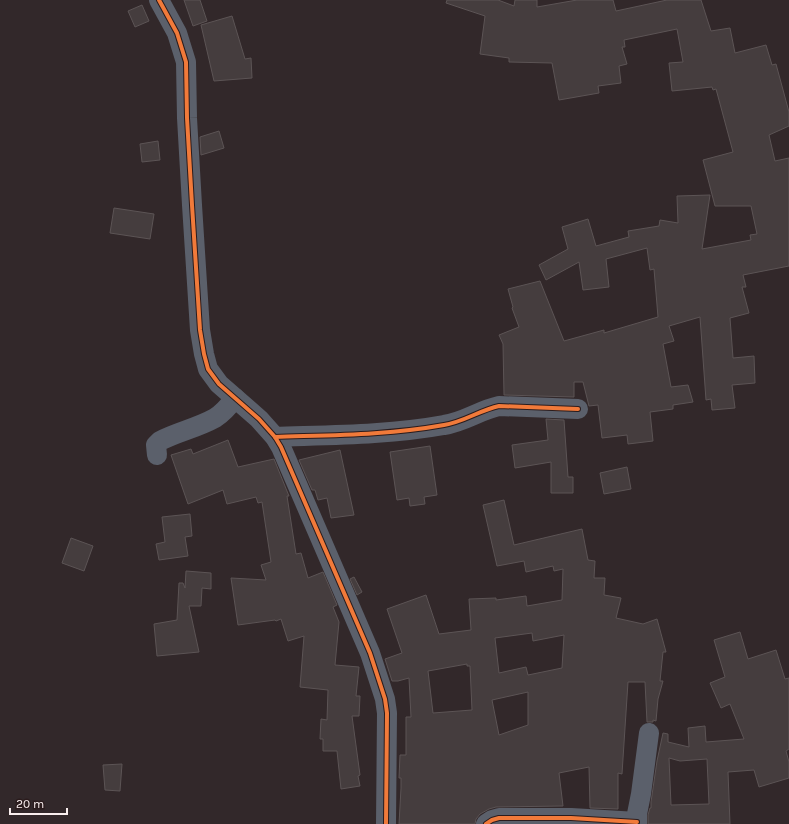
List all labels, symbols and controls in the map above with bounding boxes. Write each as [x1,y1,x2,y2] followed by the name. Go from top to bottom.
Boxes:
[10,790,67,816] scale bar
[16,797,44,811] text: 20 m

